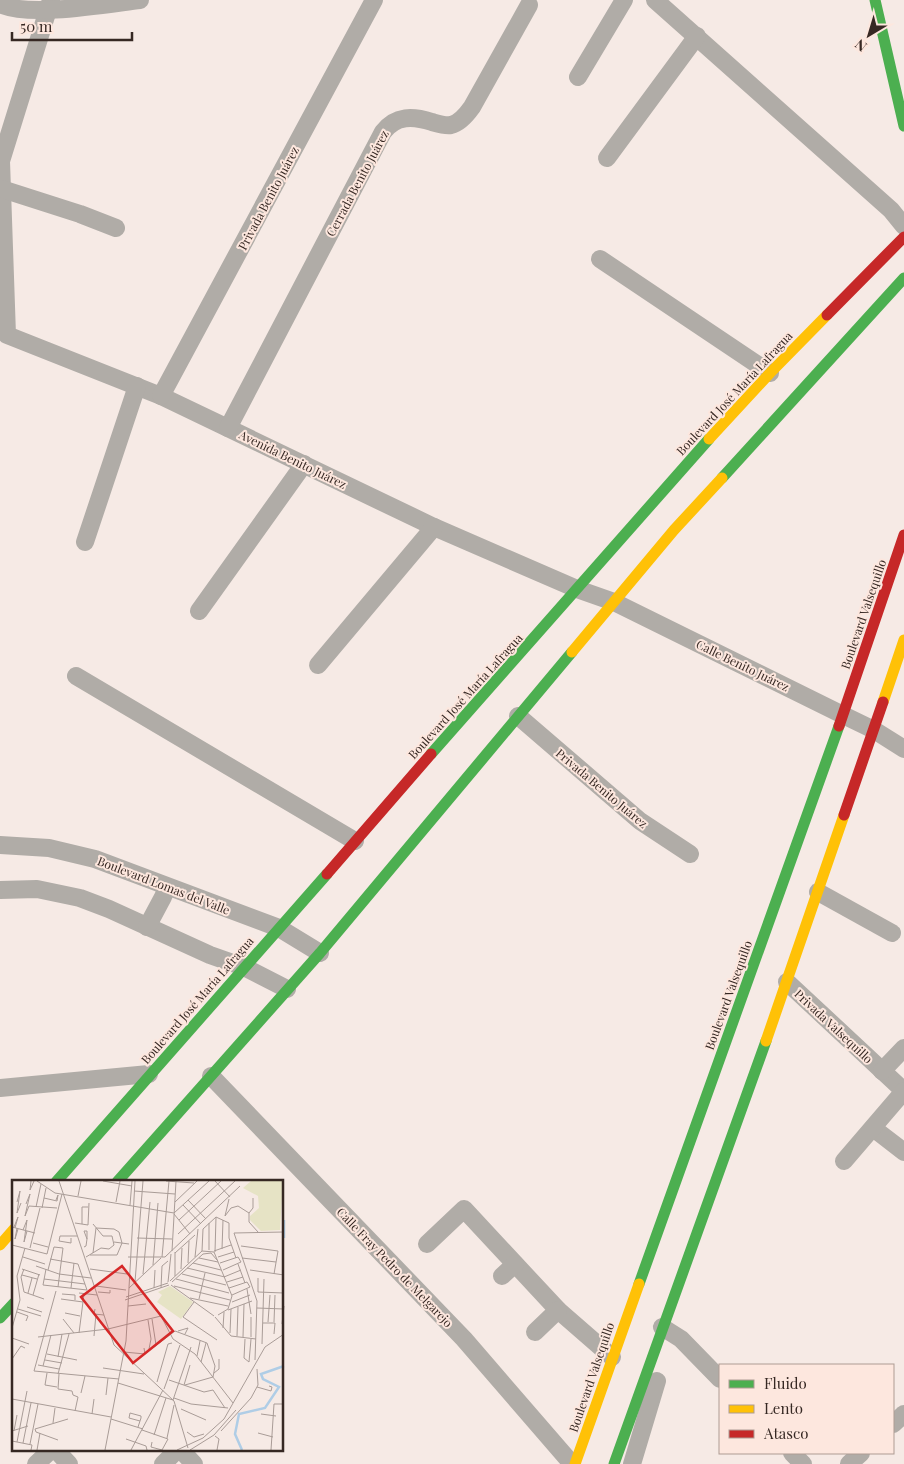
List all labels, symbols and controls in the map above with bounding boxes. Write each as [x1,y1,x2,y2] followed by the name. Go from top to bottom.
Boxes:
[12,10,132,42] scale bar
[844,10,894,60] north arrow
[20,16,53,36] text: 50 m
[851,35,871,56] text: N
[322,127,392,239] street label: Cerrada Benito Juárez
[234,143,302,253] street label: Privada Benito Juárez
[672,328,796,458] street label: Boulevard José María Lafragua
[236,426,350,492] street label: Avenida Benito Juárez
[837,557,889,671] street label: Boulevard Valsequillo
[404,630,526,762] street label: Boulevard José María Lafragua
[694,636,792,695] street label: Calle Benito Juárez
[553,745,651,831] street label: Privada Benito Juárez
[96,852,232,918] street label: Boulevard Lomas del Valle
[137,933,257,1067] street label: Boulevard José María Lafragua
[701,938,755,1052] street label: Boulevard Valsequillo
[792,986,877,1067] street label: Privada Valsequillo
[12,1180,284,1452] inset map
[334,1204,457,1331] street label: Calle Fray Pedro de Melgarejo
[565,1320,617,1434] street label: Boulevard Valsequillo
[719,1364,894,1454] legend
[764,1373,807,1393] text: Fluido
[764,1398,803,1418] text: Lento
[763,1423,808,1443] text: Atasco

